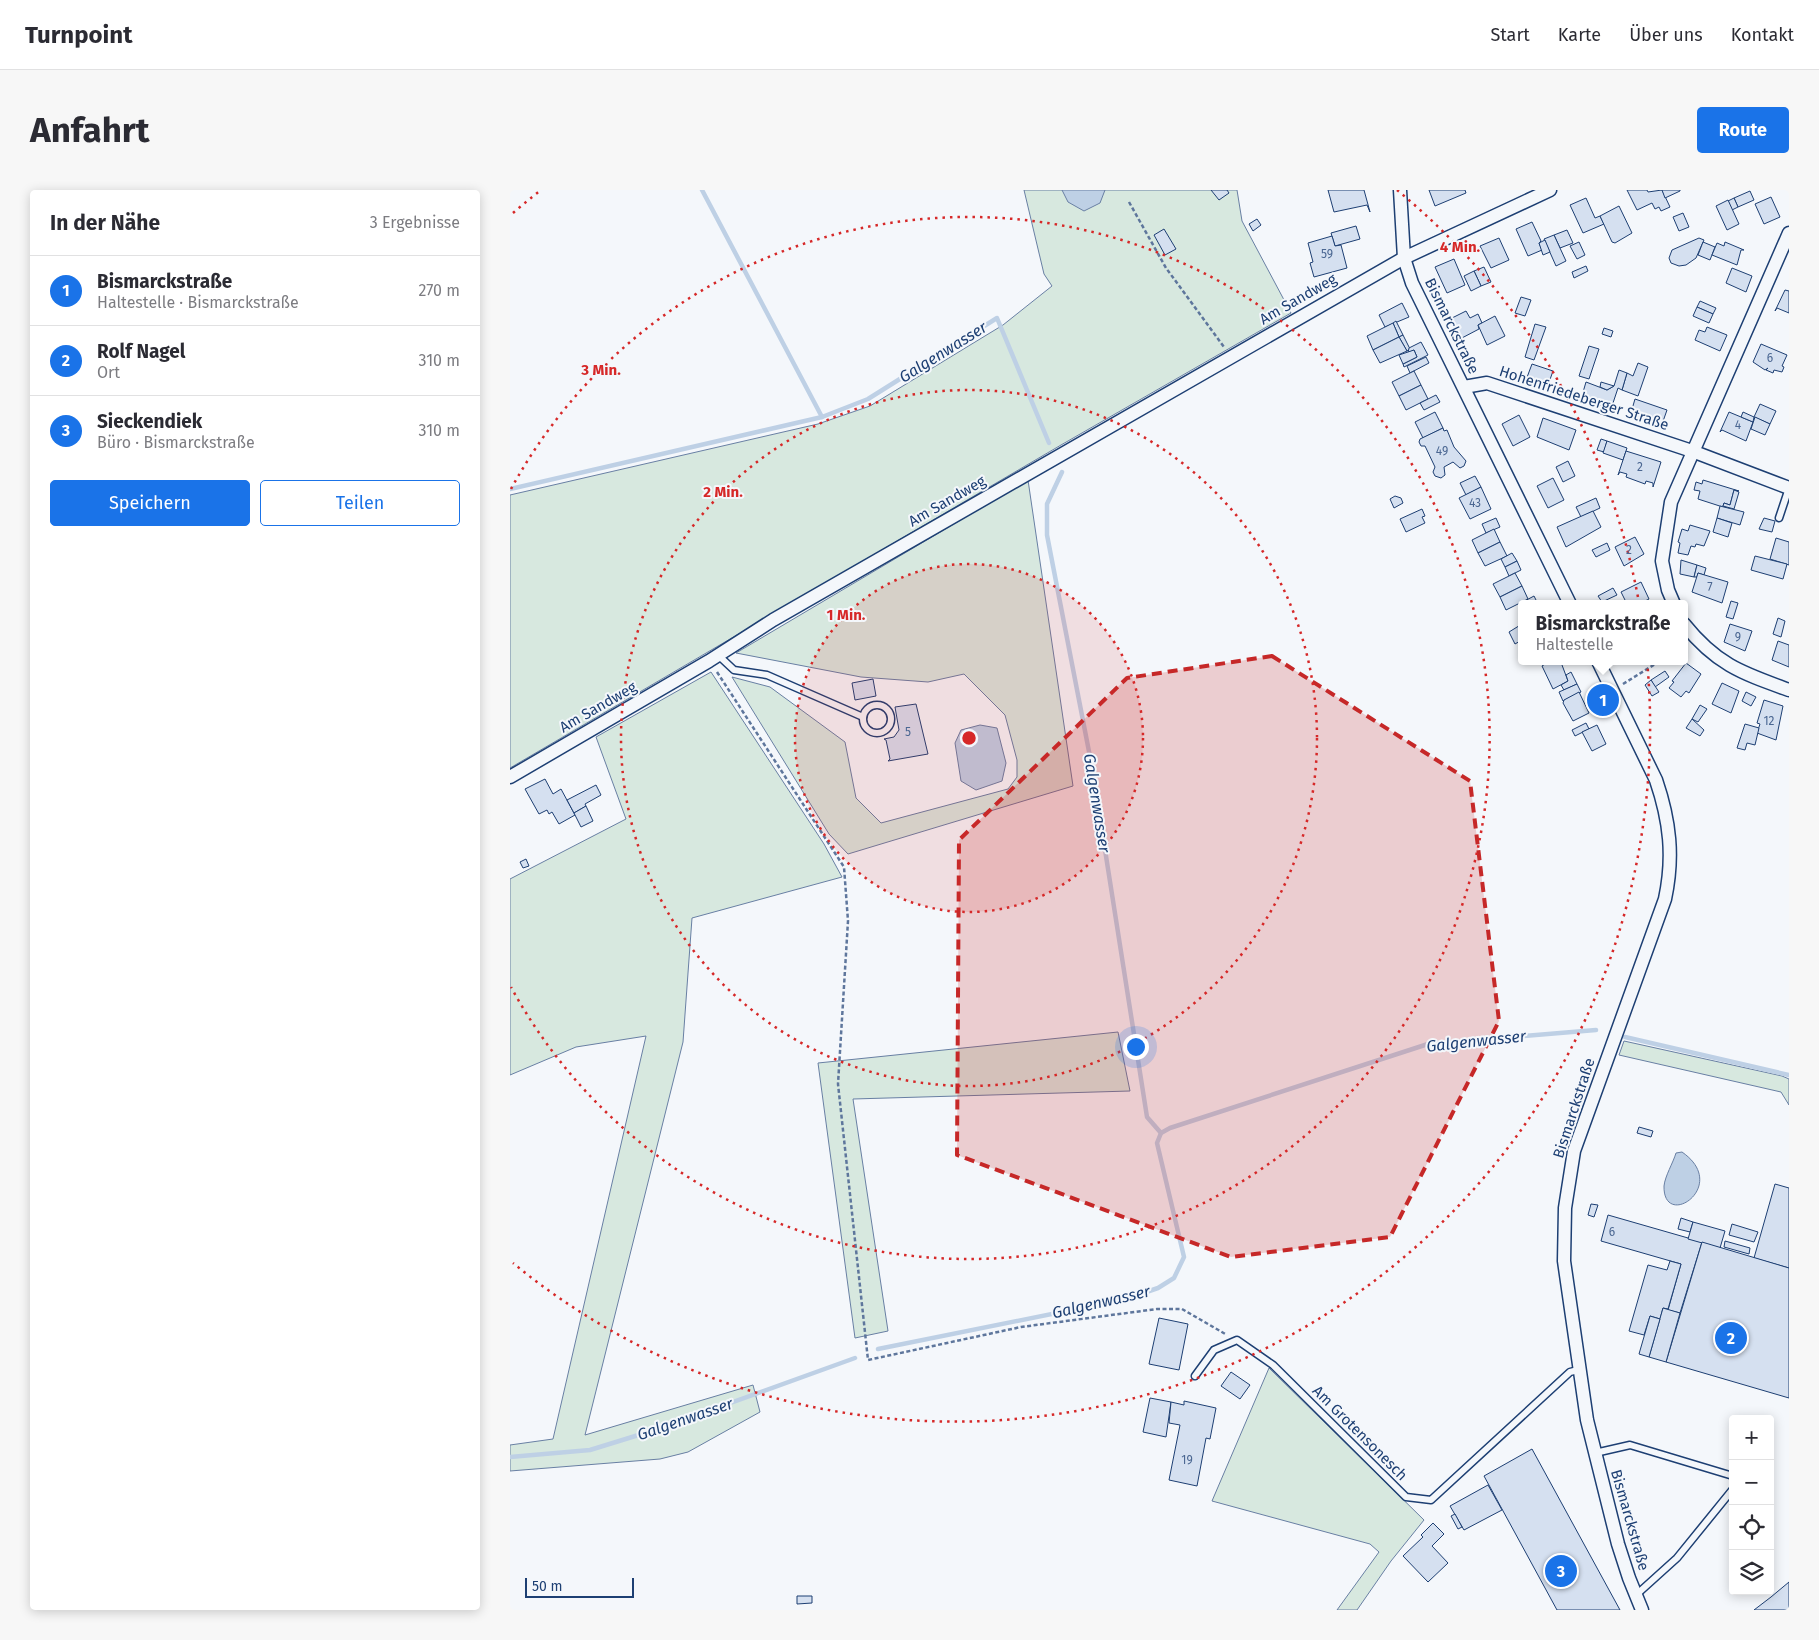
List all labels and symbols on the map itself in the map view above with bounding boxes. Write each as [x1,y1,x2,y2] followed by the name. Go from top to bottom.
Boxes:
[1440,238,1481,256] text: 4 Min.
[1321,247,1333,261] house number: 59
[1256,270,1340,328] street label: Am Sandweg
[1421,275,1483,377] street label: Bismarckstraße
[896,317,991,387] water label: Galgenwasser
[1767,351,1773,365] house number: 6
[580,361,621,379] text: 3 Min.
[1497,362,1671,434] street label: Hohenfriedeberger Straße
[1735,418,1742,432] house number: 4
[1436,444,1448,458] house number: 49
[1637,460,1643,474] house number: 2
[905,472,989,530] street label: Am Sandweg
[703,483,743,501] text: 2 Min.
[1469,496,1481,510] house number: 43
[1626,543,1632,557] house number: 2
[1707,580,1713,594] house number: 7
[827,606,866,624] text: 1 Min.
[1735,630,1741,644] house number: 9
[556,678,640,736] street label: Am Sandweg
[1587,681,1619,719] pin: 1
[1763,714,1775,728] house number: 12
[905,725,911,739] house number: 5
[960,729,978,747] centre of rings
[1080,752,1114,855] water label: Galgenwasser
[1425,1026,1528,1056] water label: Galgenwasser
[1123,1034,1149,1060] your location
[1549,1056,1599,1160] street label: Bismarckstraße
[1609,1225,1615,1239] house number: 6
[1050,1281,1153,1322] water label: Galgenwasser
[1715,1319,1747,1357] pin: 2
[1309,1382,1411,1484] street label: Am Grotensonesch
[635,1393,736,1444] water label: Galgenwasser
[1181,1453,1193,1467] house number: 19
[1607,1467,1653,1573] street label: Bismarckstraße
[1545,1552,1577,1590] pin: 3
[525,1575,634,1598] scale bar

